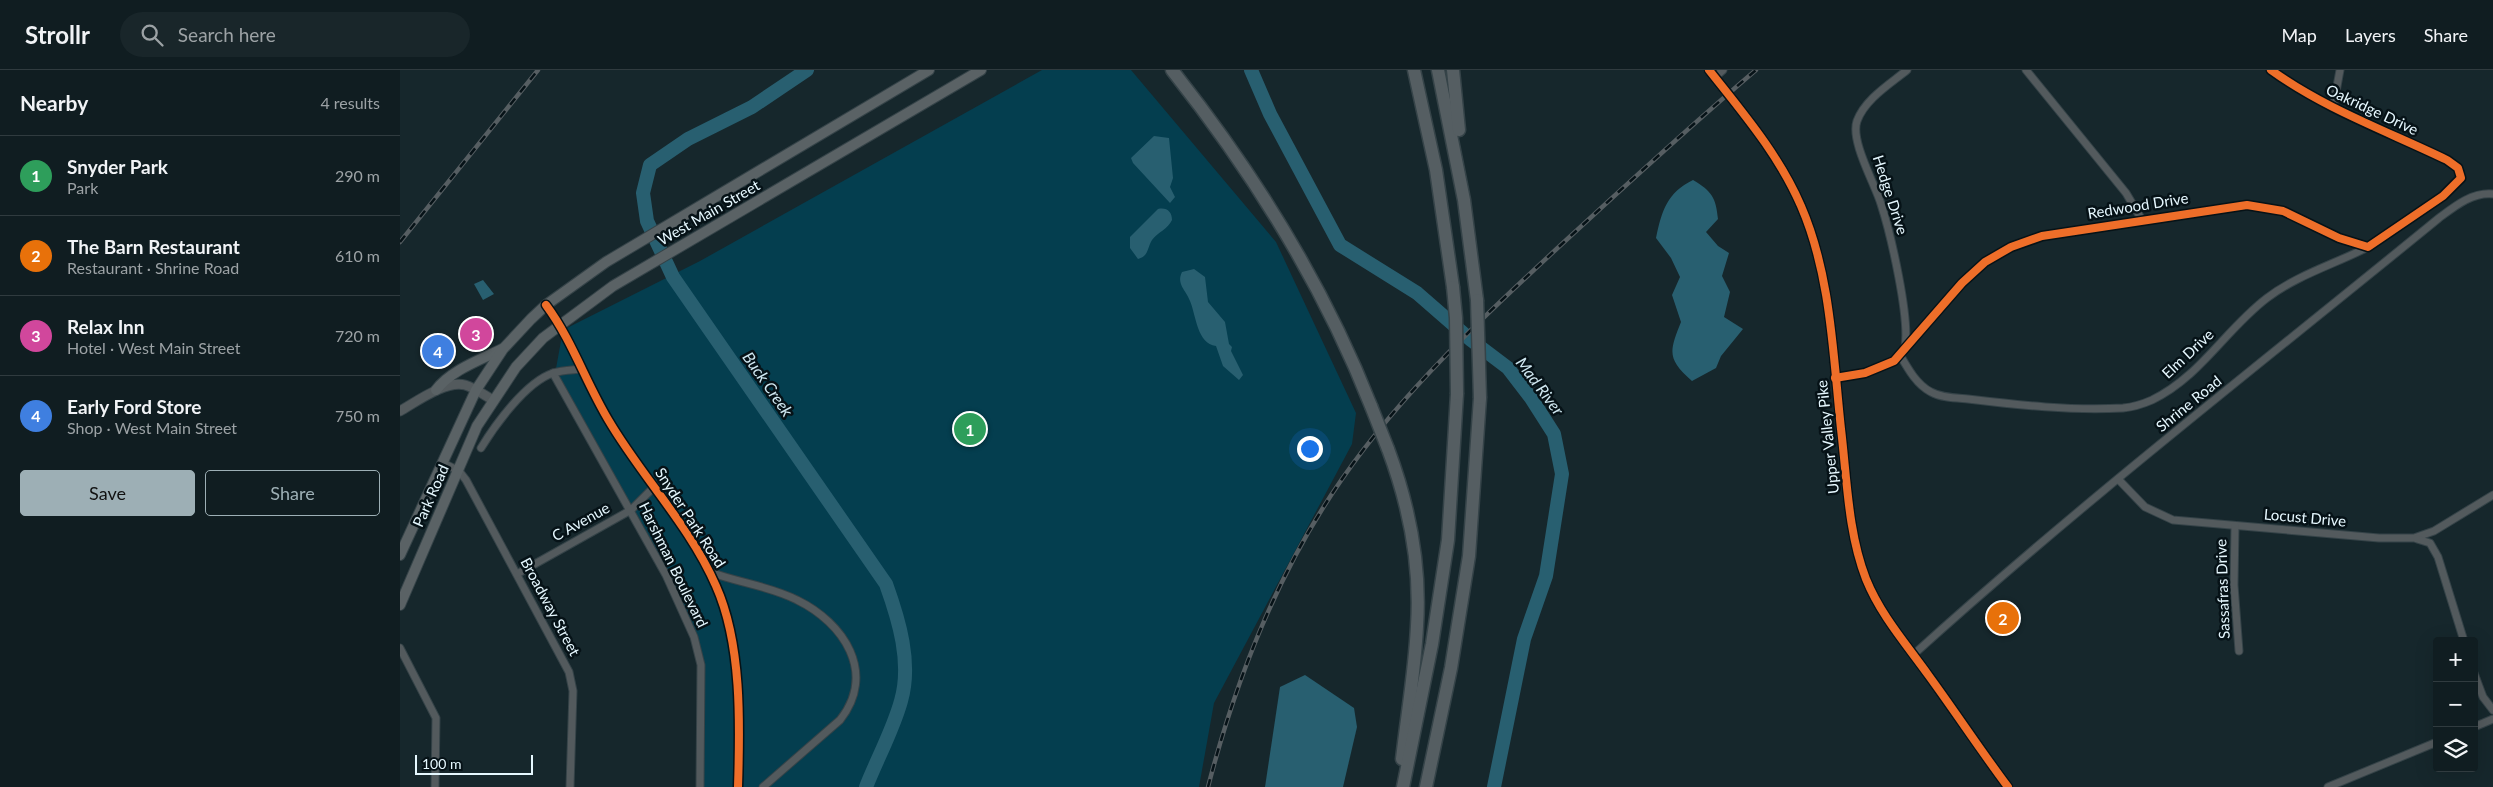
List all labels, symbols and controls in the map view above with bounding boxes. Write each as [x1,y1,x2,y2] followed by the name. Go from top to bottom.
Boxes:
[120,12,470,57] search box
[25,20,90,49] text: Strollr
[138,21,166,49] icon: search
[178,23,276,46] text: Search here
[2281,24,2317,46] text: Map
[2345,24,2396,46] text: Layers
[2424,24,2468,46] text: Share
[2324,80,2421,138] street label: Oakridge Drive
[20,90,88,115] text: Nearby
[320,93,380,112] text: 4 results
[1870,153,1912,237] street label: Hedge Drive
[67,155,168,178] text: Snyder Park
[31,166,41,185] text: 1
[335,166,380,185] text: 290 m
[654,175,763,249] street label: West Main Street
[67,178,98,197] text: Park
[2086,188,2190,222] street label: Redwood Drive
[67,235,240,258] text: The Barn Restaurant
[31,246,41,265] text: 2
[335,246,380,265] text: 610 m
[67,258,239,277] text: Restaurant · Shrine Road
[67,315,145,338] text: Relax Inn
[460,315,492,353] pin: 3
[2158,325,2217,382] street label: Elm Drive
[31,326,41,345] text: 3
[335,326,380,345] text: 720 m
[422,332,454,370] pin: 4
[67,338,240,357] text: Hotel · West Main Street
[739,348,798,420] water label: Buck Creek
[1513,353,1569,419] water label: Mad River
[2152,371,2225,435] street label: Shrine Road
[1812,379,1842,495] street label: Upper Valley Pike
[67,395,201,418] text: Early Ford Store
[31,406,41,425] text: 4
[335,406,380,425] text: 750 m
[954,410,986,448] pin: 1
[67,418,237,437] text: Shop · West Main Street
[1297,436,1323,462] your location
[408,462,452,530] street label: Park Road
[652,464,730,571] street label: Snyder Park Road
[20,470,195,516] button: Save
[205,470,380,516] button: Share
[549,498,613,544] street label: C Avenue
[636,499,712,630] street label: Harshman Boulevard
[2263,504,2347,530] street label: Locust Drive
[2211,539,2233,639] street label: Sassafras Drive
[517,554,585,659] street label: Broadway Street
[1987,599,2019,637] pin: 2
[2433,637,2478,772] map controls
[2433,637,2478,682] button: +
[2433,682,2478,727] button: −
[2433,727,2478,772] button: layers
[415,752,532,775] scale bar
[422,755,461,772] text: 100 m

